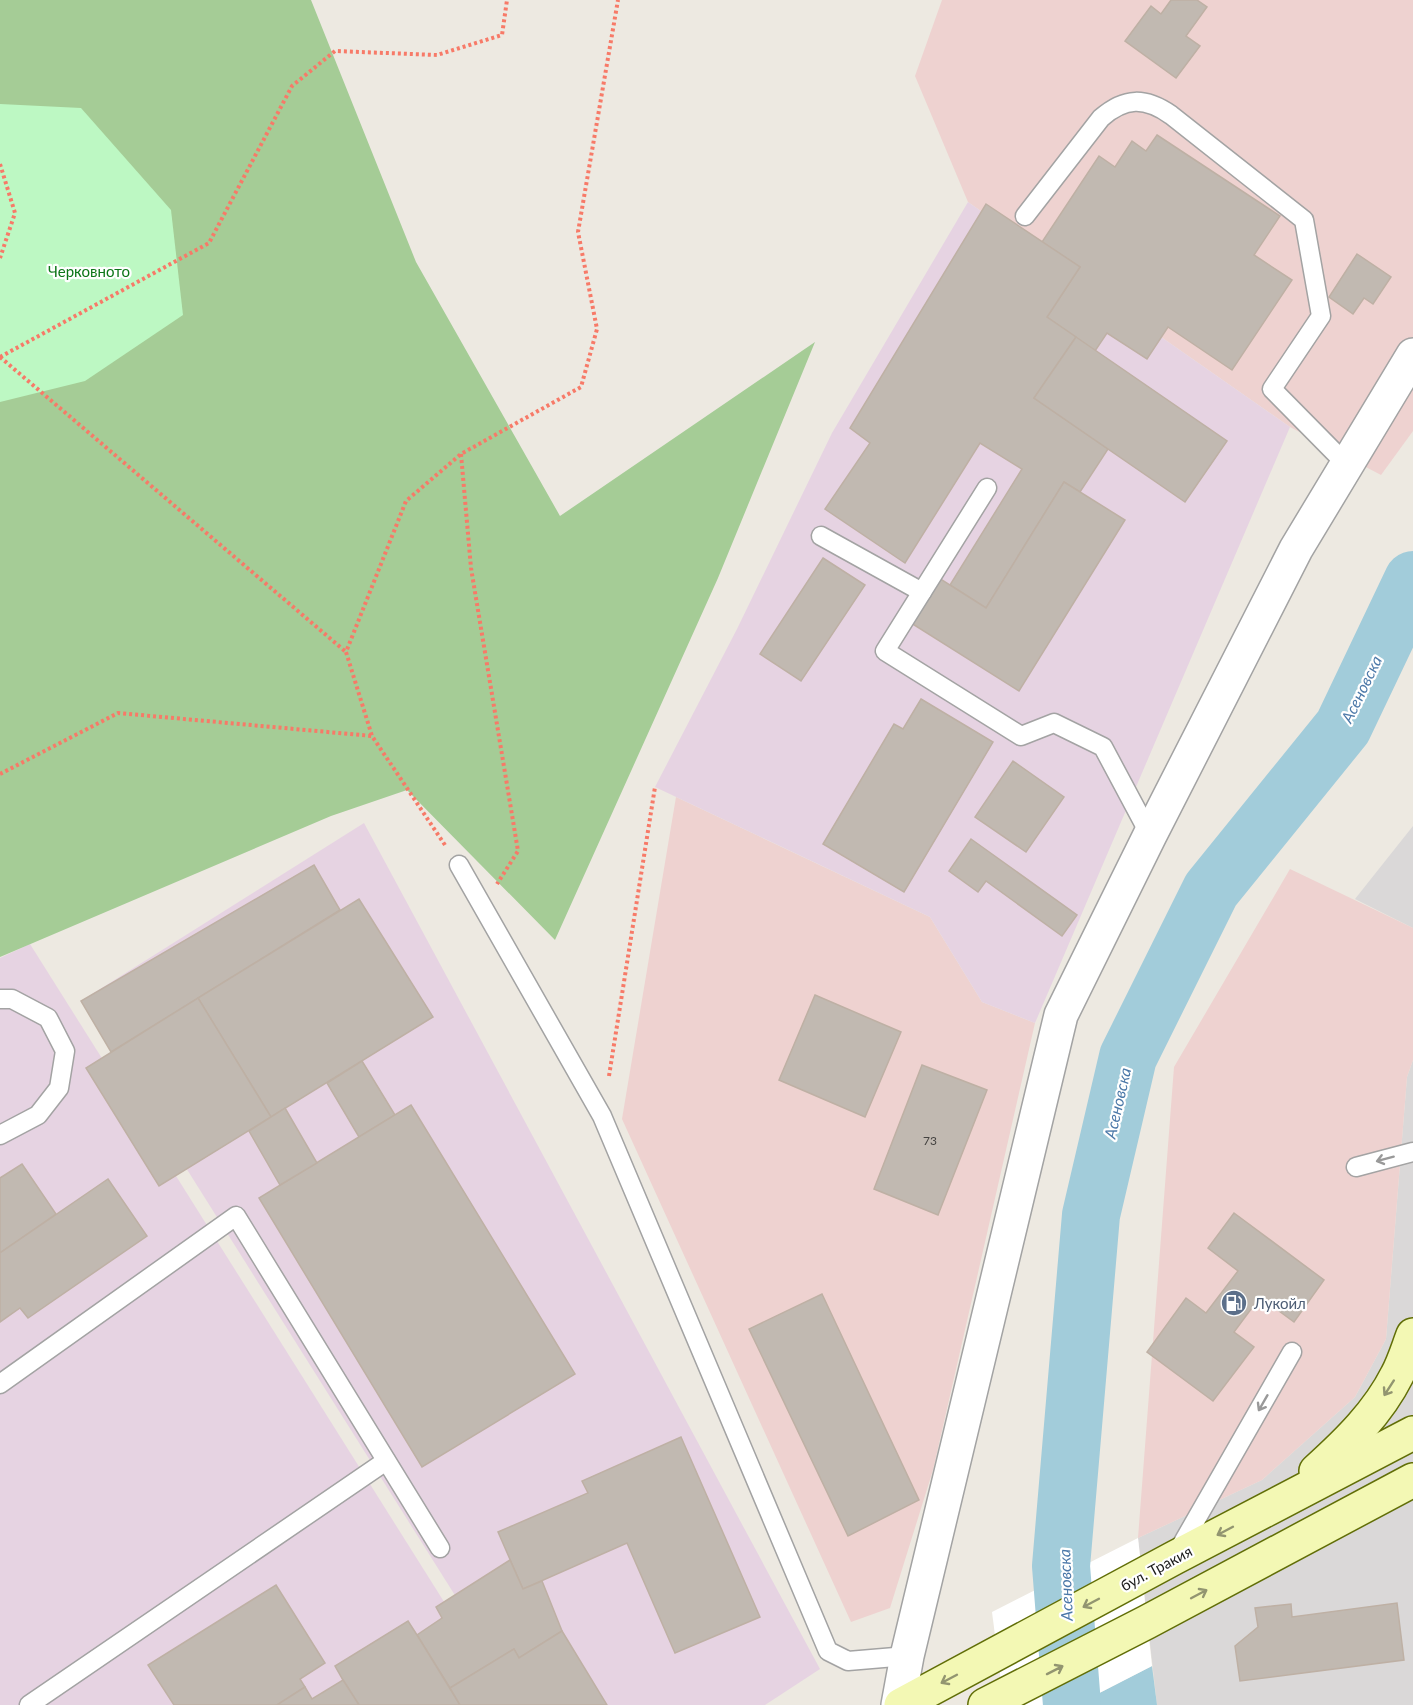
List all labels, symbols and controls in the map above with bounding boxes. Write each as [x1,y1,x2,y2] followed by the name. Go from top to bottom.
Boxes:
[48,262,130,280] park label: Черковното
[1336,652,1385,726] water label: Асеновска
[1099,1066,1134,1141] water label: Асеновска
[923,1133,937,1148] house number: 73
[1375,1154,1394,1166] one-way arrow
[1219,1288,1249,1318] fuel station icon: Лукойл
[1253,1294,1306,1312] place label: Лукойл
[1382,1380,1395,1397] one-way arrow
[1257,1393,1268,1411] one-way arrow
[1216,1526,1234,1538] one-way arrow
[1117,1542,1195,1594] street label: бул. Тракия
[1054,1549,1076,1622] water label: Асеновска
[1190,1588,1207,1600] one-way arrow
[1083,1597,1100,1609] one-way arrow
[1045,1664,1063,1675] one-way arrow
[941,1673,958,1685] one-way arrow

